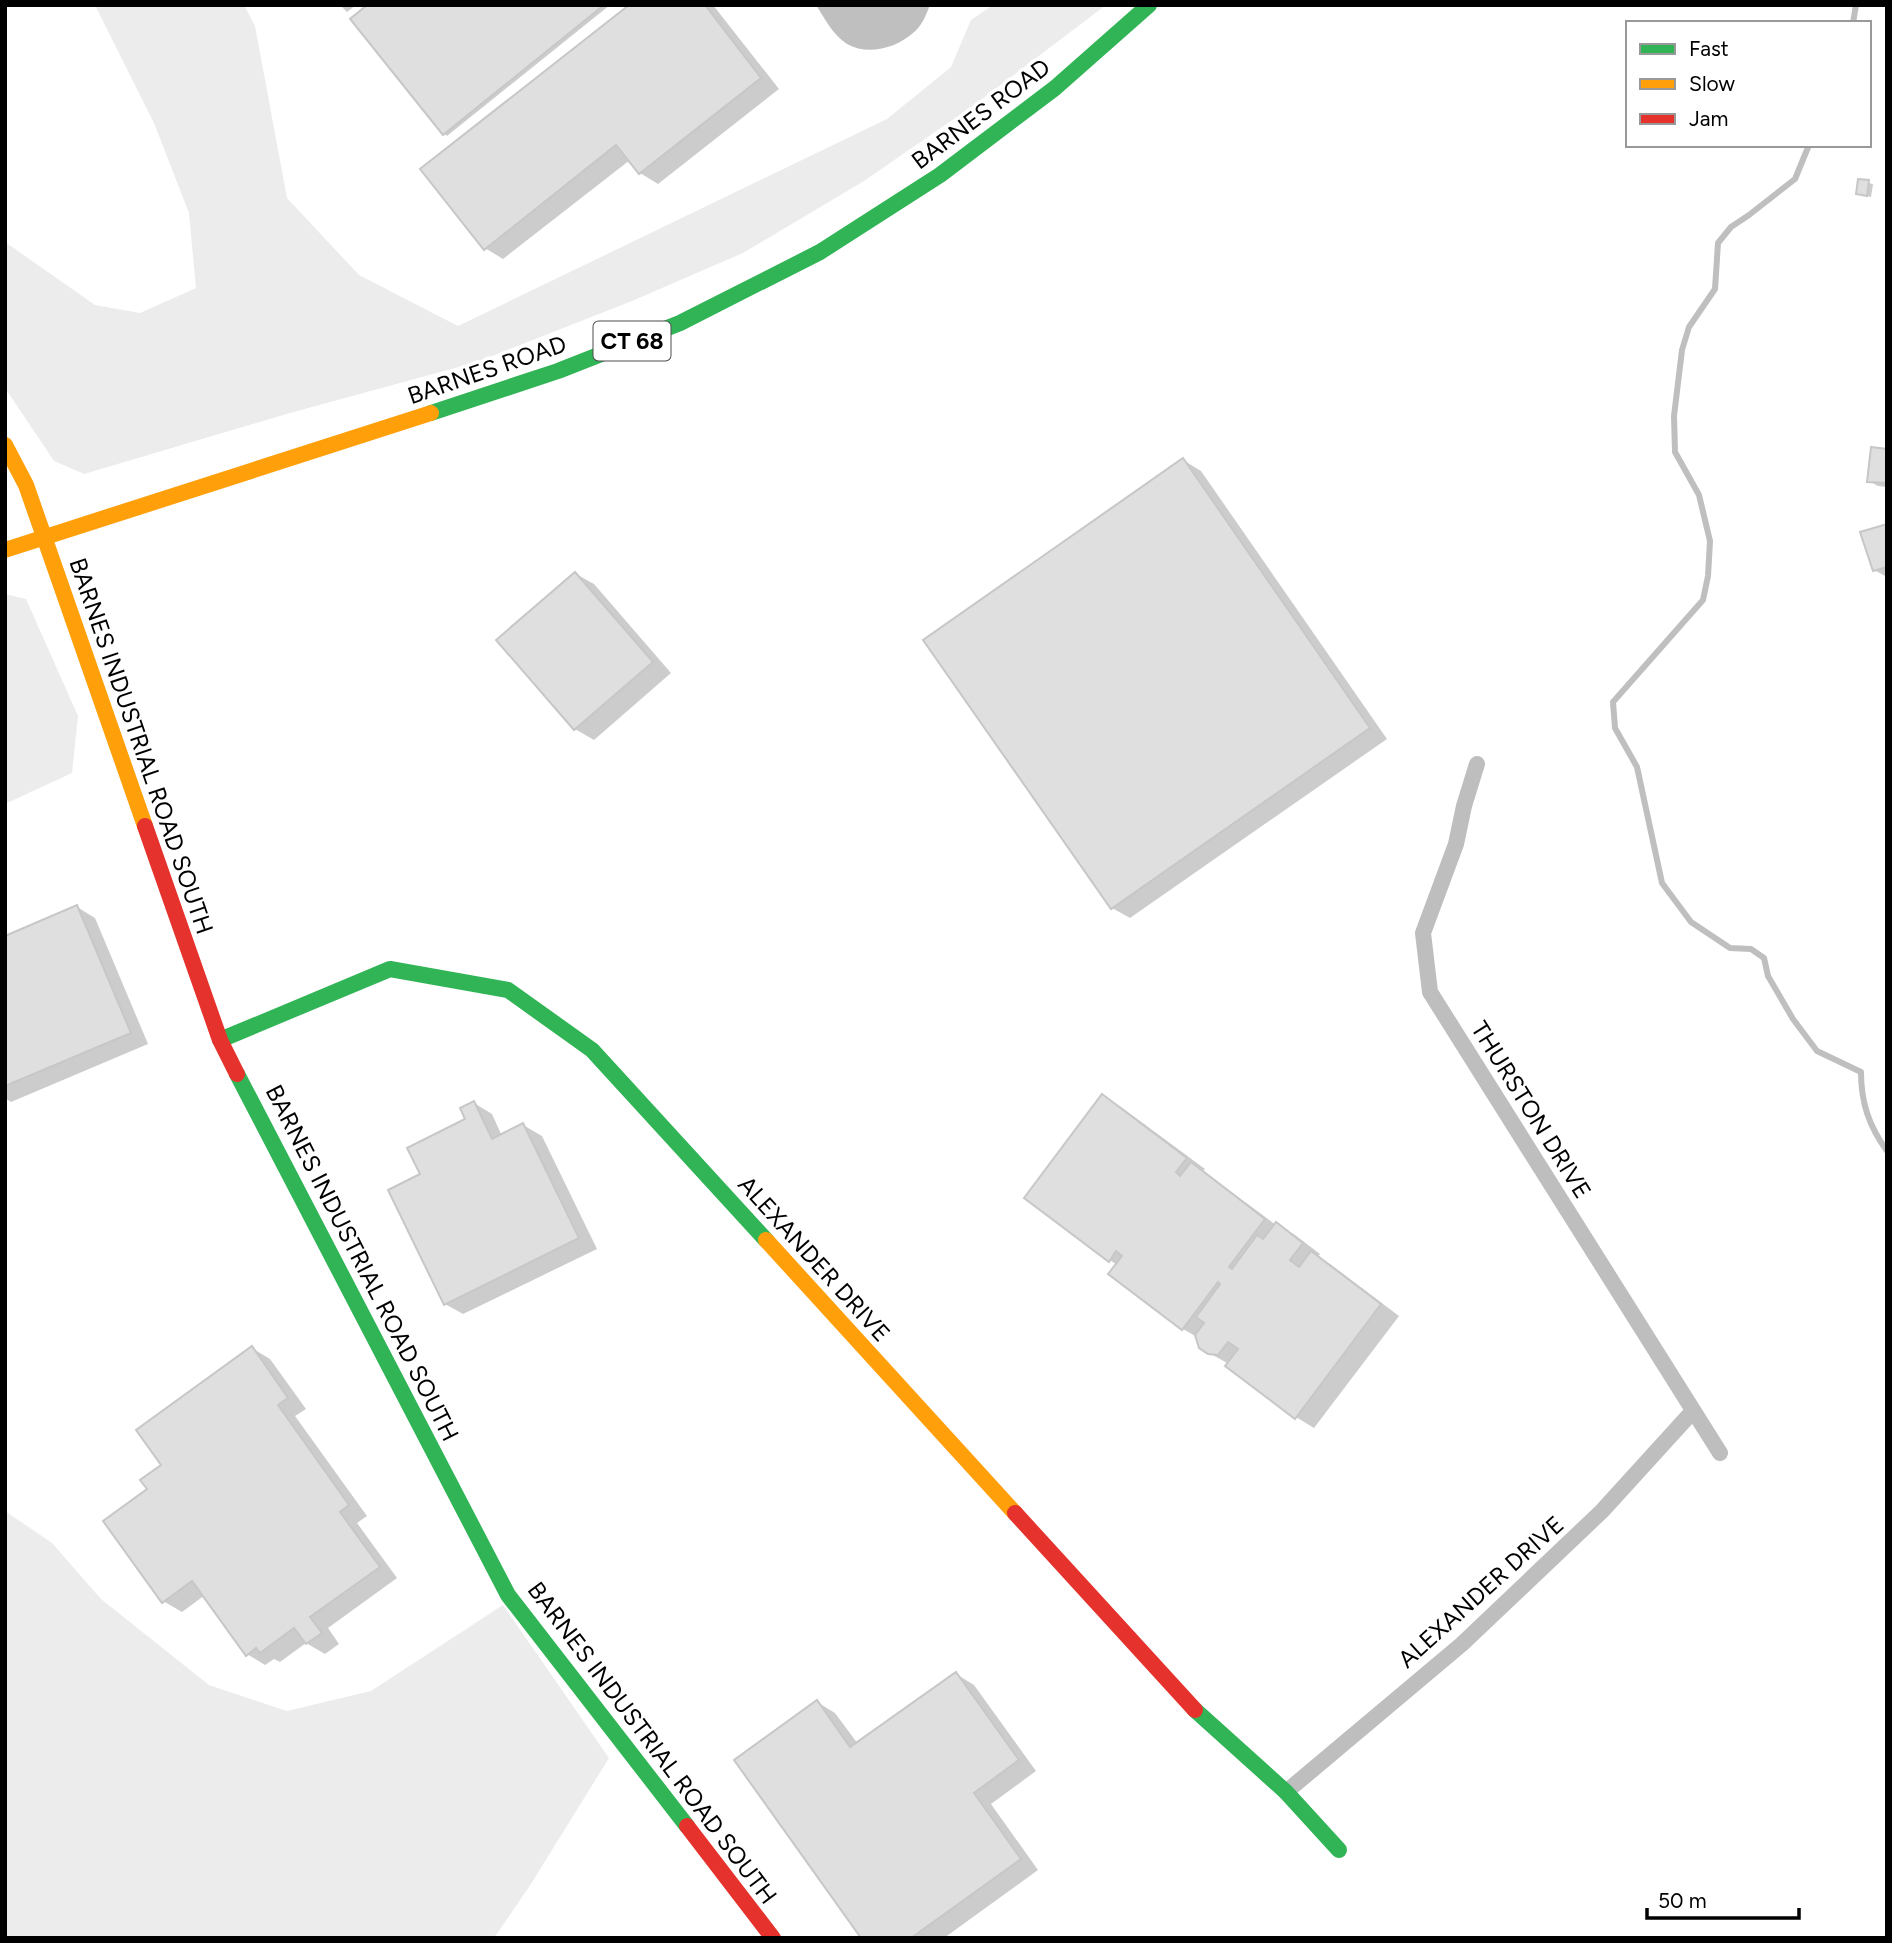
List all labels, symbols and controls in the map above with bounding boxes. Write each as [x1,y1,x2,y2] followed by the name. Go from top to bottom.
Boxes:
[1626,21,1871,147] legend
[1689,36,1729,61] text: Fast
[906,52,1056,175] street label: BARNES ROAD
[1689,71,1735,96] text: Slow
[1689,106,1728,131] text: Jam
[594,322,670,360] road number: CT 68
[404,329,570,410] street label: BARNES ROAD
[63,554,220,938] street label: BARNES INDUSTRIAL ROAD SOUTH
[1465,1016,1598,1204] street label: THURSTON DRIVE
[260,1080,465,1446] street label: BARNES INDUSTRIAL ROAD SOUTH
[732,1170,896,1348] street label: ALEXANDER DRIVE
[1392,1510,1570,1674] street label: ALEXANDER DRIVE
[522,1576,783,1909] street label: BARNES INDUSTRIAL ROAD SOUTH
[1647,1876,1799,1920] scale bar
[1658,1888,1707,1913] text: 50 m

